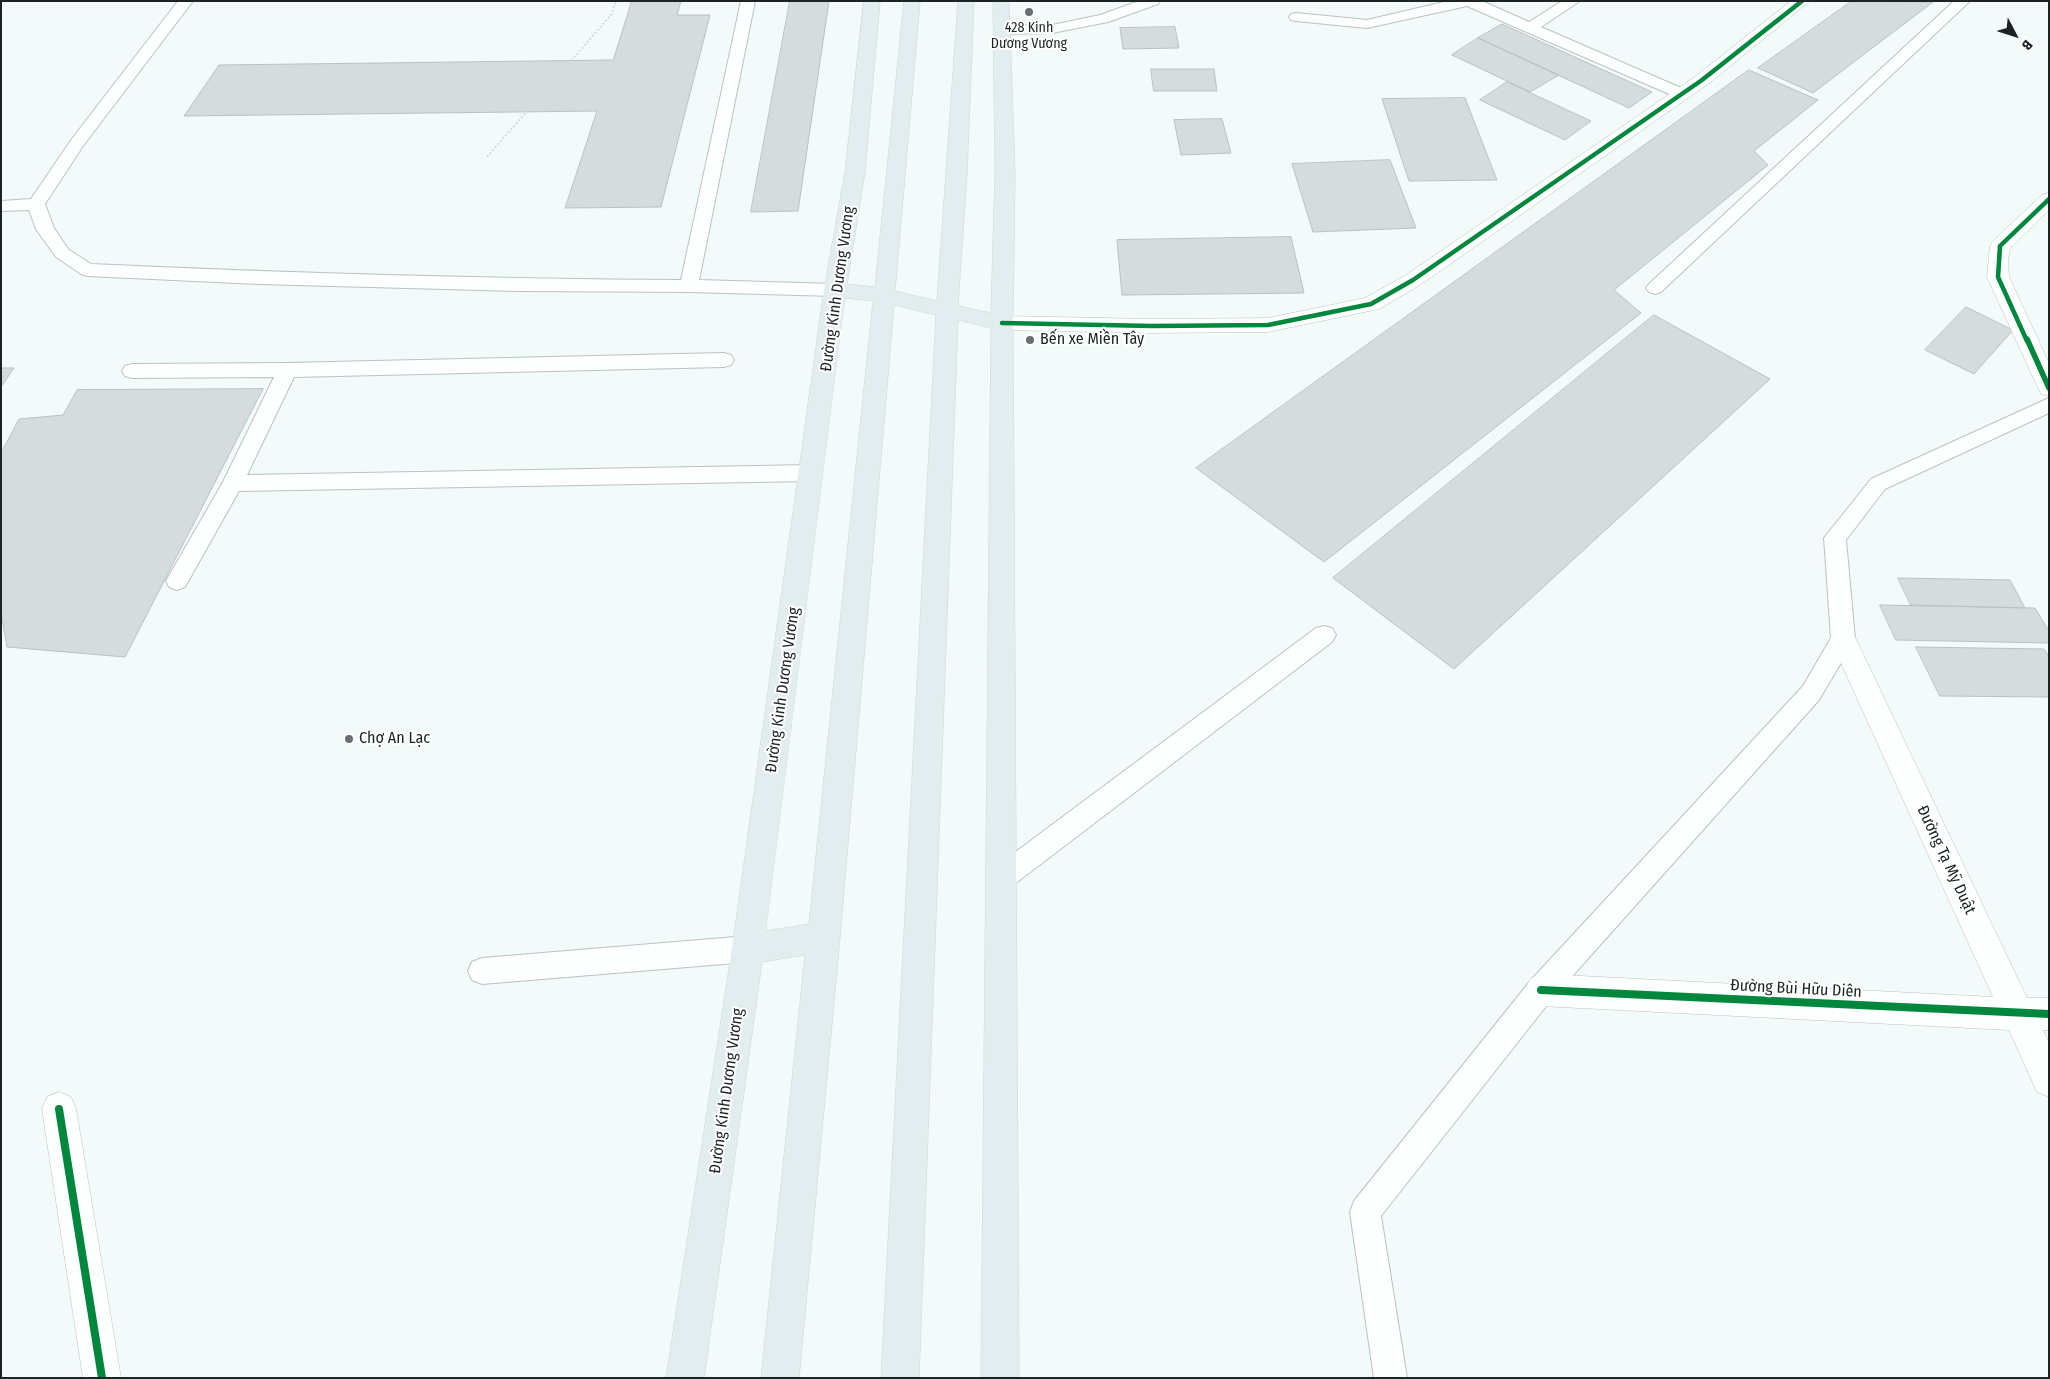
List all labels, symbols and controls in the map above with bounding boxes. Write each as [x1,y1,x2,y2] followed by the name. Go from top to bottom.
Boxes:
[1023,6,1035,18] marker: 428 Kinh Dương Vương
[1990,10,2040,60] north arrow
[991,20,1067,52] place label: 428 Kinh Dương Vương
[2018,36,2036,53] text: B
[817,205,859,373] street label: Đường Kinh Dương Vương
[1040,330,1144,350] place label: Bến xe Miền Tây
[1024,334,1036,346] marker: Bến xe Miền Tây
[762,606,804,774] street label: Đường Kinh Dương Vương
[359,729,430,749] place label: Chợ An Lạc
[343,733,355,745] marker: Chợ An Lạc
[1912,803,1980,917] street label: Đường Tạ Mỹ Duật
[1730,976,1862,1002] street label: Đường Bùi Hữu Diên
[706,1007,748,1175] street label: Đường Kinh Dương Vương

